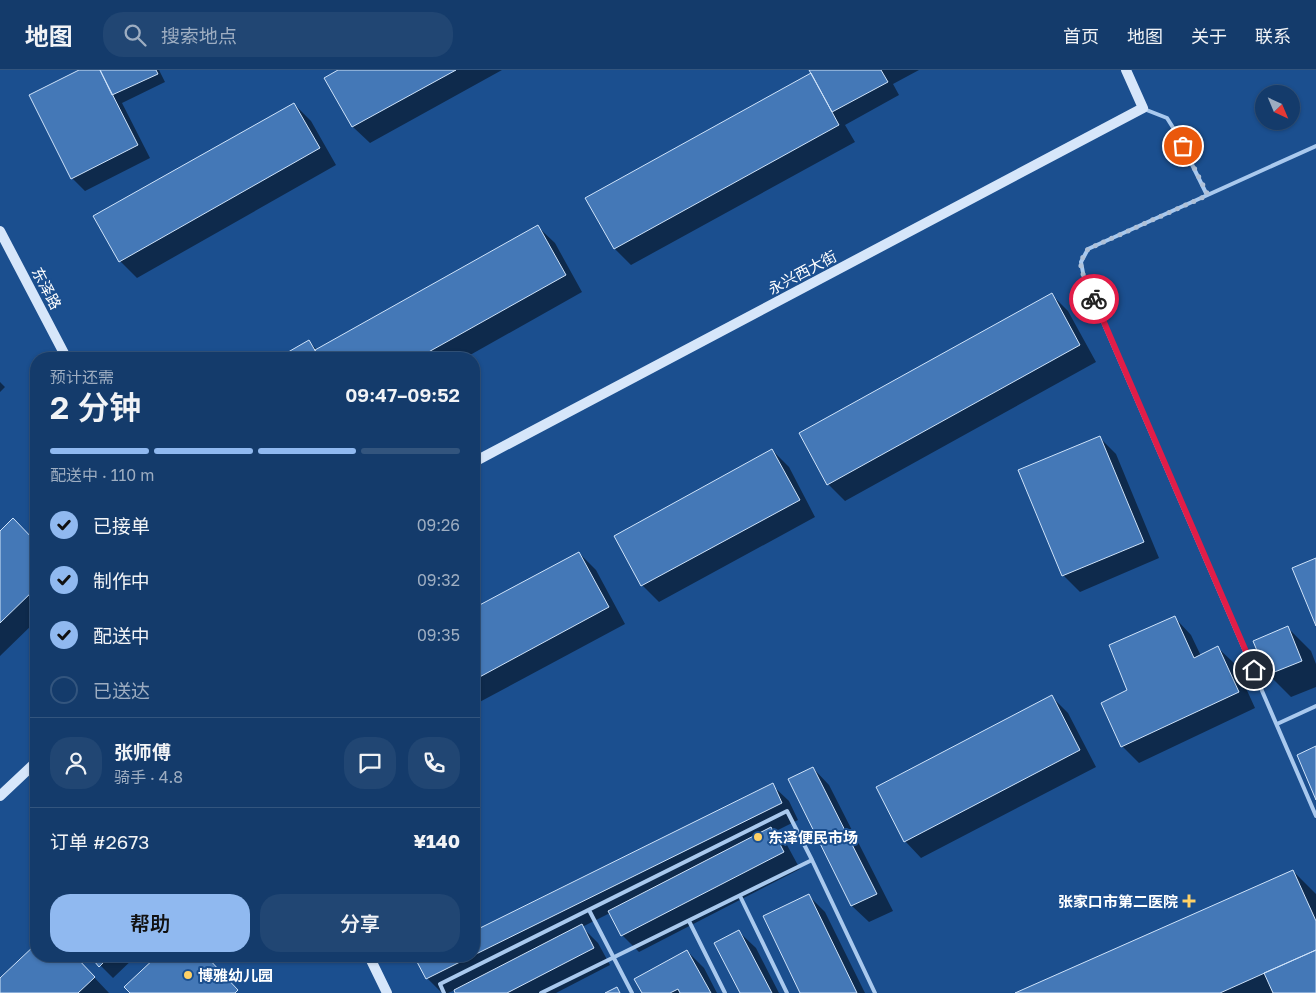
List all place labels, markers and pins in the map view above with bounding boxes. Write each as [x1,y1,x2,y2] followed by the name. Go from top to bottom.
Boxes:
[1162,125,1204,167] pin
[1233,649,1275,691] pin
[768,828,858,846] place label: 东泽便民市场
[752,831,764,843] marker: 东泽便民市场
[1058,892,1178,910] place label: 张家口市第二医院
[1182,894,1196,908] marker: 张家口市第二医院
[198,966,273,984] place label: 博雅幼儿园
[182,969,194,981] marker: 博雅幼儿园

